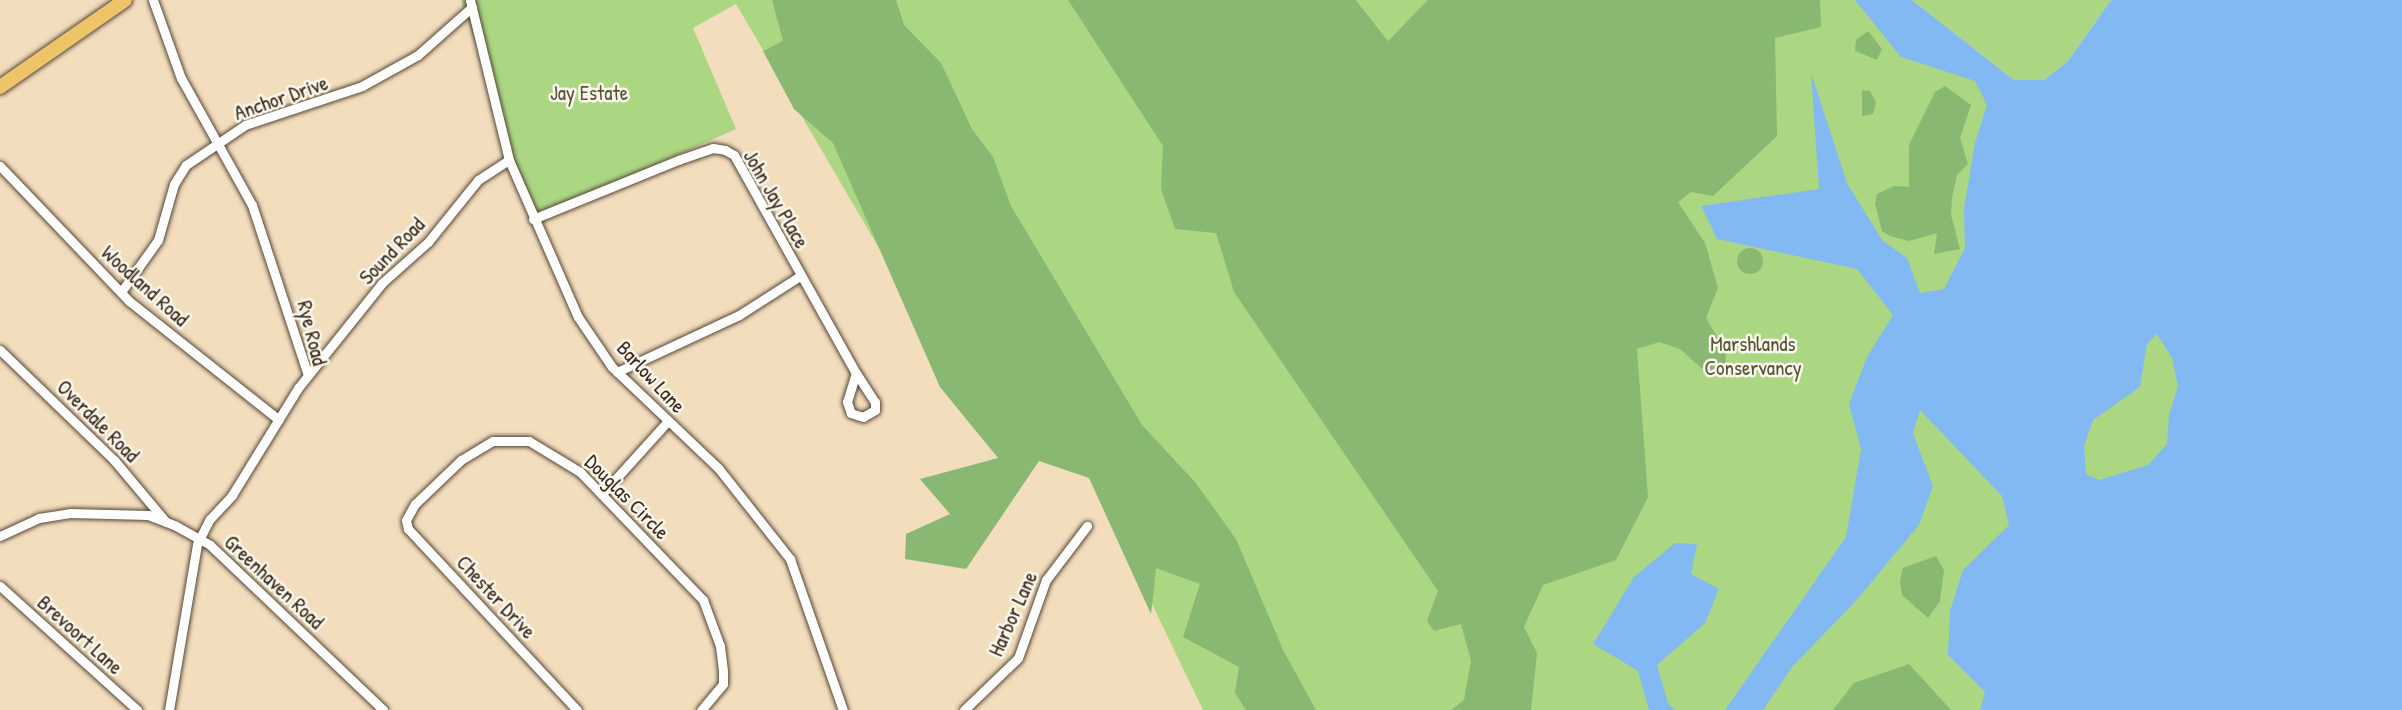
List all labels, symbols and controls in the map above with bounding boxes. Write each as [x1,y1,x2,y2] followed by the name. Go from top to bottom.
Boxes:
[231,70,331,126] street label: Anchor Drive
[550,80,628,106] park label: Jay Estate
[738,145,814,253] street label: John Jay Place
[354,212,430,290] street label: Sound Road
[96,240,194,332] street label: Woodland Road
[292,298,332,368] street label: Rye Road
[1704,331,1802,381] park label: Marshlands Conservancy
[611,336,691,418] street label: Barlow Lane
[52,375,144,467] street label: Overdale Road
[579,449,675,545] street label: Douglas Circle
[219,530,329,634] street label: Greenhaven Road
[451,550,541,644] street label: Chester Drive
[983,568,1043,660] street label: Harbor Lane
[32,590,128,680] street label: Brevoort Lane

